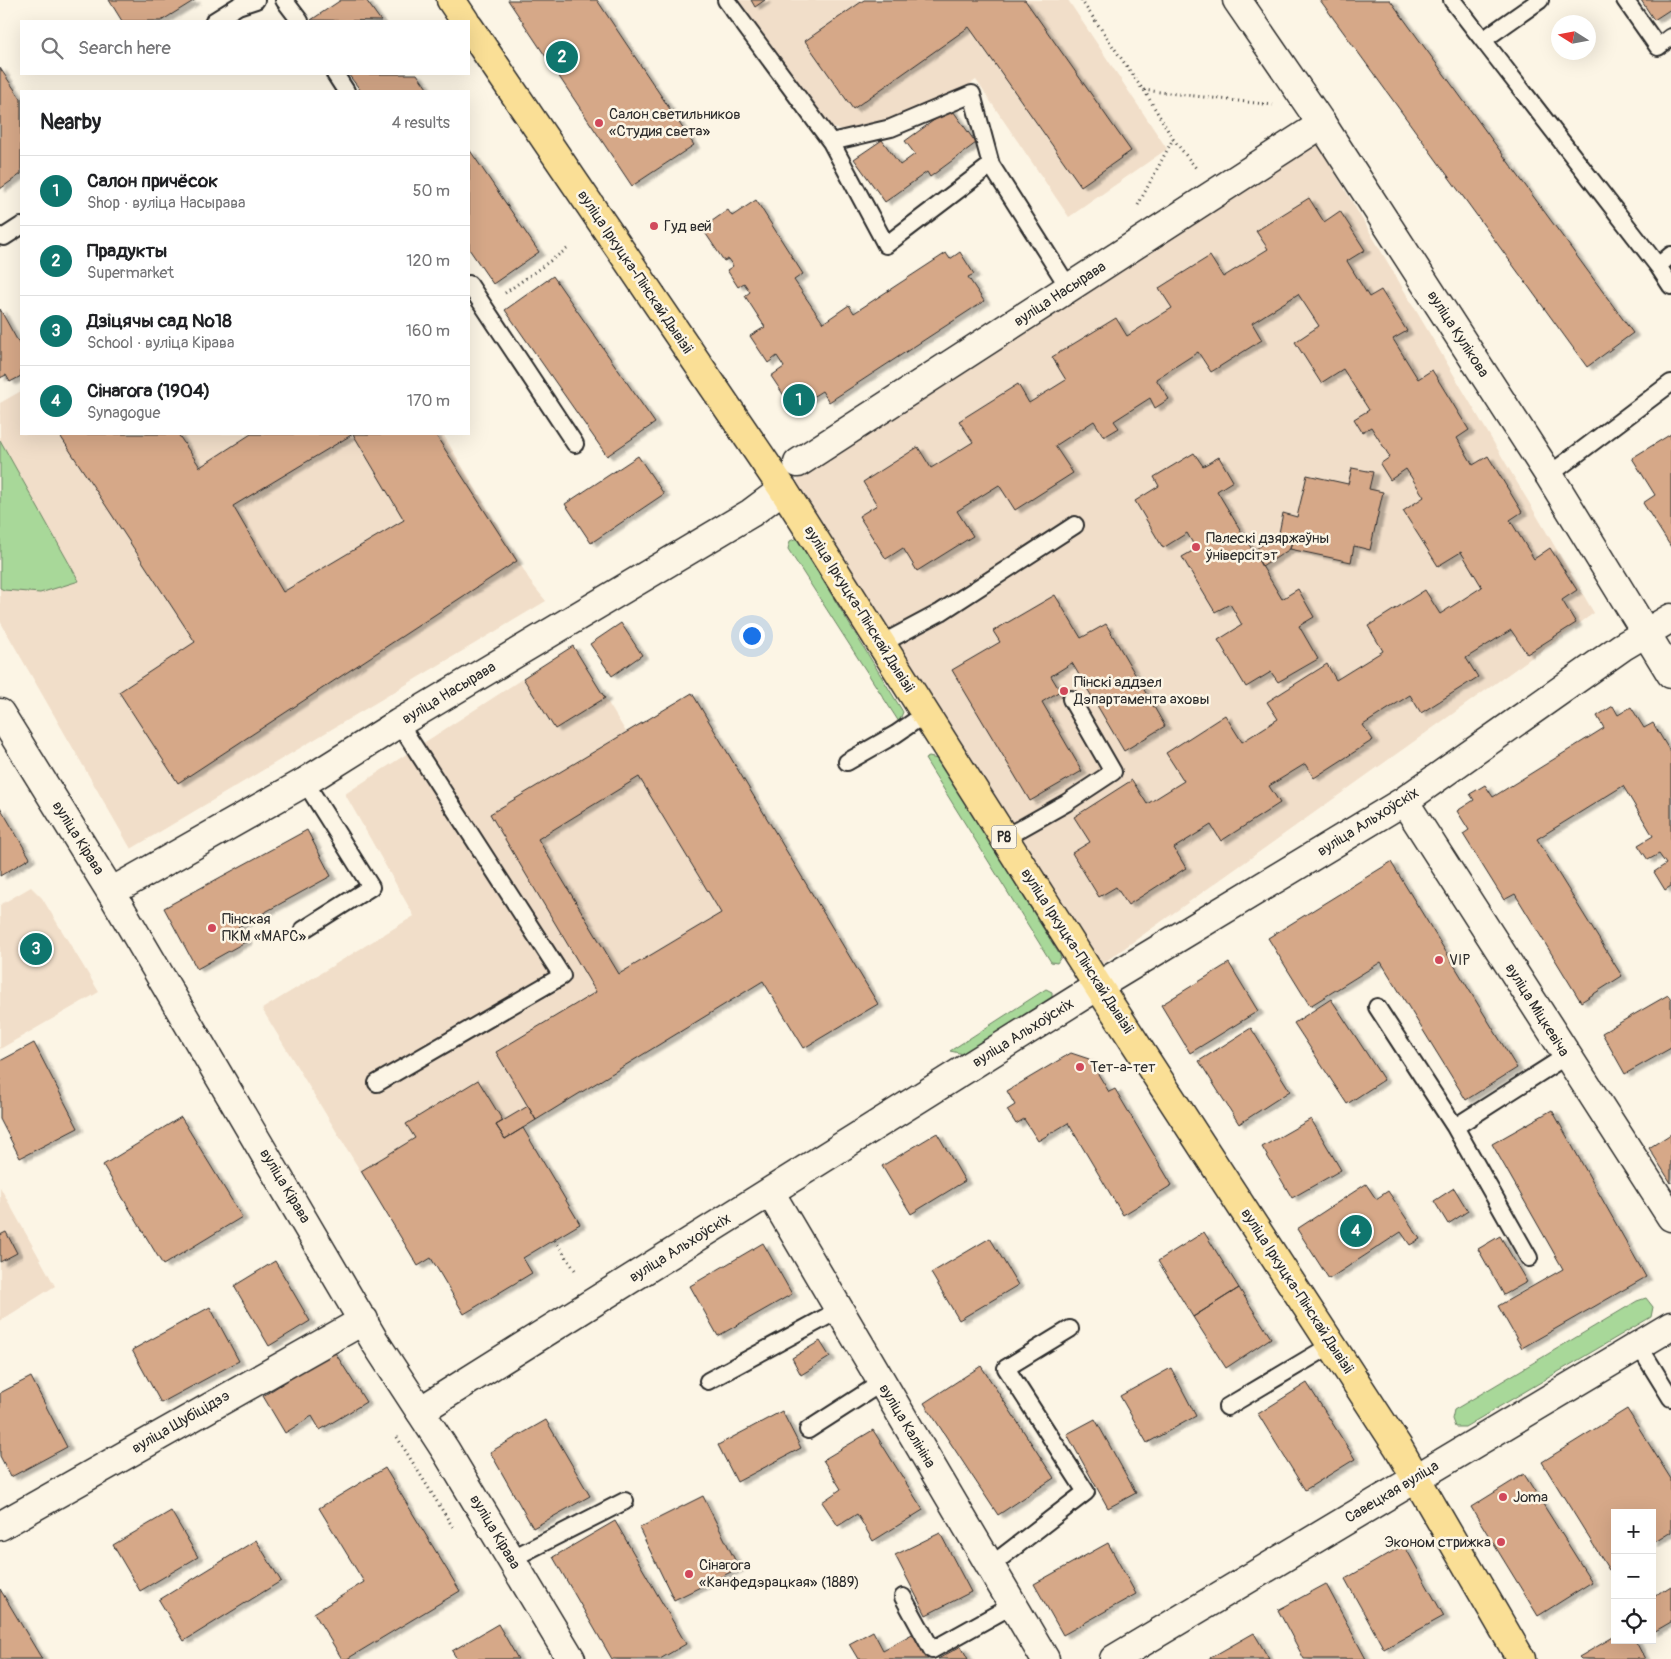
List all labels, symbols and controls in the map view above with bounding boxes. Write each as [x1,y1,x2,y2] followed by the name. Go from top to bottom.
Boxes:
[1551,15,1596,60] north arrow
[20,20,470,75] search box
[38,34,66,62] icon: search
[78,36,171,60] text: Search here
[546,38,578,76] pin: 2
[609,105,741,141] place label: Салон светильников «Студия света»
[40,109,101,136] text: Nearby
[392,113,450,133] text: 4 results
[593,117,605,129] marker: Салон светильников «Студия света»
[87,169,218,193] text: Салон причёсок
[53,181,59,201] text: 1
[413,181,450,201] text: 50 m
[573,187,697,358] street label: вуліца Іркуцка-Пінскай Дывізіі
[87,193,245,213] text: Shop · вуліца Насырава
[664,217,712,236] place label: Гуд вей
[648,220,660,232] marker: Гуд вей
[87,239,167,263] text: Прадукты
[52,251,60,271] text: 2
[406,251,450,271] text: 120 m
[1010,257,1110,331] street label: вуліца Насырава
[87,263,174,283] text: Supermarket
[1423,287,1493,381] street label: вуліца Кулікова
[87,309,232,333] text: Дзіцячы сад №18
[52,321,60,341] text: 3
[406,321,450,341] text: 160 m
[87,333,234,353] text: School · вуліца Кірава
[87,379,210,403] text: Сінагога (1904)
[783,381,815,419] pin: 1
[51,391,61,411] text: 4
[407,391,450,411] text: 170 m
[87,403,160,423] text: Synagogue
[800,522,918,696] street label: вуліца Іркуцка-Пінскай Дывізіі
[1205,529,1329,565] place label: Палескі дзяржаўны ўніверсітэт
[1190,541,1202,553] marker: Палескі дзяржаўны ўніверсітэт
[739,623,765,649] your location
[399,658,499,728] street label: вуліца Насырава
[1073,673,1209,709] place label: Пінскі аддзел Дэпартамента аховы
[1058,685,1070,697] marker: Пінскі аддзел Дэпартамента аховы
[1314,783,1422,861] street label: вуліца Альхоўскіх
[48,797,108,879] street label: вуліца Кірава
[992,826,1016,849] road number: Р8
[1016,865,1138,1037] street label: вуліца Іркуцка-Пінскай Дывізіі
[222,910,306,946] place label: Пінская ПКМ «МАРС»
[206,922,218,934] marker: Пінская ПКМ «МАРС»
[20,930,52,968] pin: 3
[1449,951,1471,970] place label: VIP
[1433,954,1445,966] marker: VIP
[1501,960,1573,1060] street label: вуліца Міцкевіча
[969,994,1077,1072] street label: вуліца Альхоўскіх
[1090,1058,1156,1077] place label: Тет-а-тет
[1074,1061,1086,1073] marker: Тет-а-тет
[255,1145,315,1227] street label: вуліца Кірава
[1236,1205,1358,1377] street label: вуліца Іркуцка-Пінскай Дывізіі
[626,1209,734,1287] street label: вуліца Альхоўскіх
[1340,1212,1372,1250] pin: 4
[874,1380,940,1472] street label: вуліца Калініна
[128,1386,234,1458] street label: вуліца Шубіцідзэ
[1342,1457,1442,1527] street label: Савецкая вуліца
[1513,1488,1548,1507] place label: Joma
[465,1491,525,1573] street label: вуліца Кірава
[1497,1491,1509,1503] marker: Joma
[1611,1509,1656,1644] map controls
[1611,1509,1656,1554] button: +
[1385,1533,1491,1552] place label: Эконом стрижка
[1495,1536,1507,1548] marker: Эконом стрижка
[1611,1554,1656,1599] button: −
[699,1556,859,1592] place label: Сінагога «Канфедэрацкая» (1889)
[683,1568,695,1580] marker: Сінагога «Канфедэрацкая» (1889)
[1611,1599,1656,1644] button: locate

